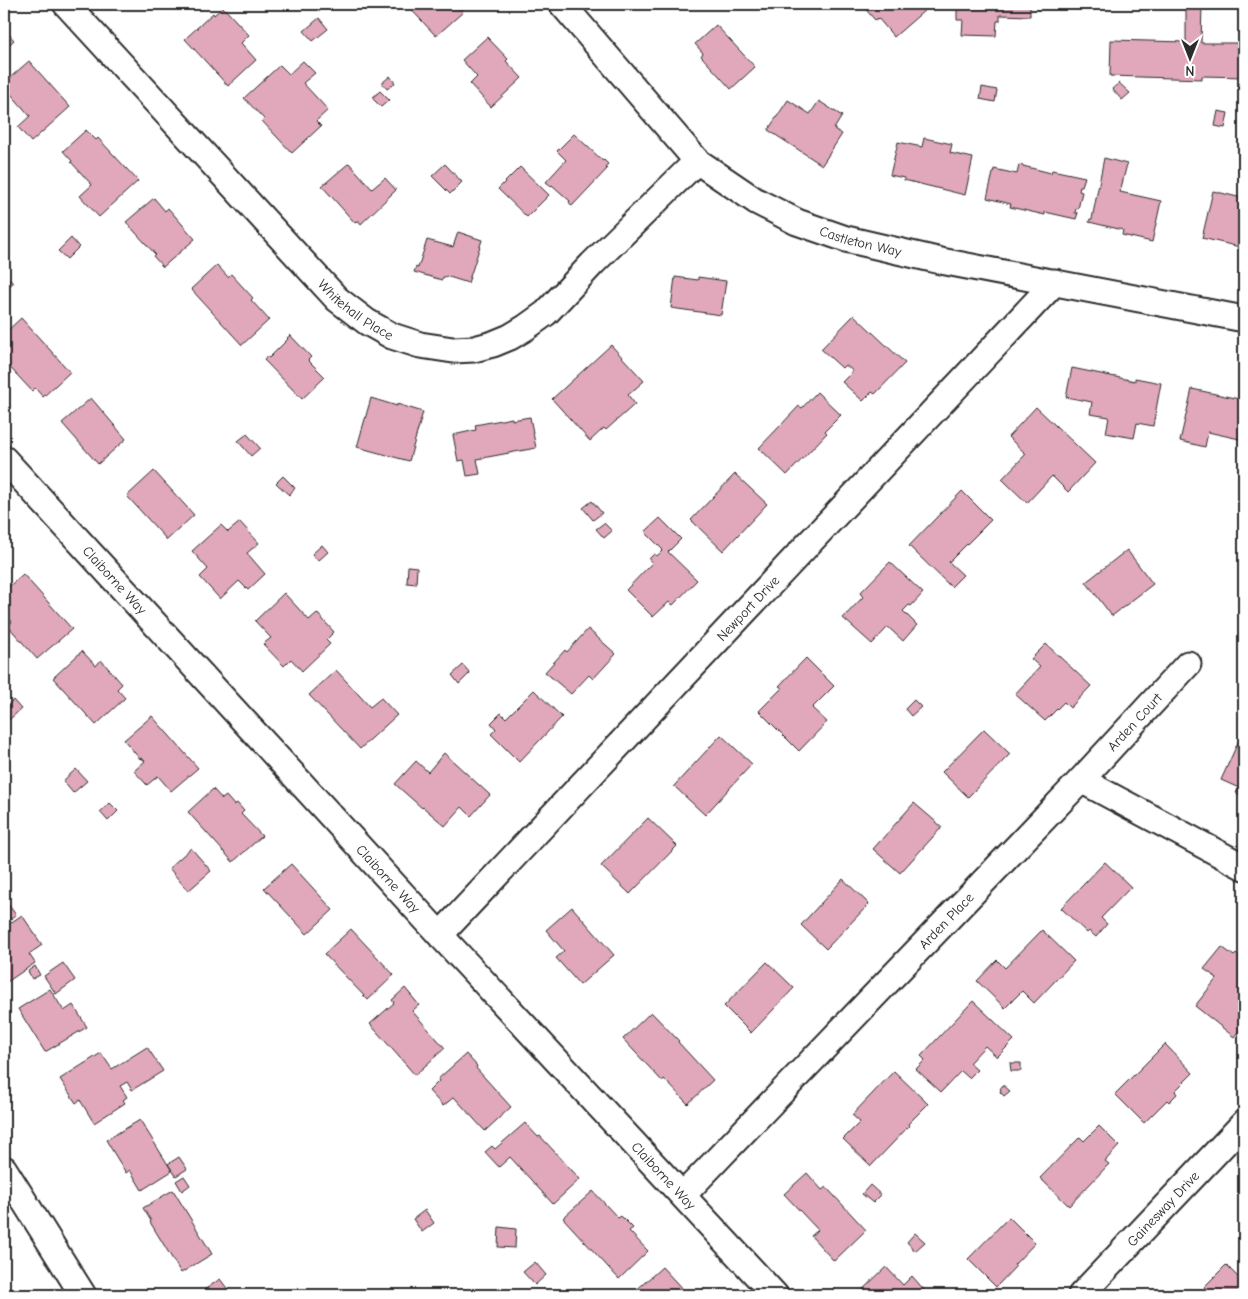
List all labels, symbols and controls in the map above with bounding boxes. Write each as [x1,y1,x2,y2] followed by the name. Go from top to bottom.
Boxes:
[1166,32,1216,82] north arrow
[1185,62,1195,79] text: N
[817,223,904,261] street label: Castleton Way
[314,276,396,344] street label: Whitehall Place
[79,543,150,619] street label: Claiborne Way
[713,572,783,645] street label: Newport Drive
[1104,689,1167,755] street label: Arden Court
[352,841,424,917] street label: Claiborne Way
[915,889,977,953] street label: Arden Place
[628,1138,700,1214] street label: Claiborne Way
[1124,1168,1203,1250] street label: Gainesway Drive

